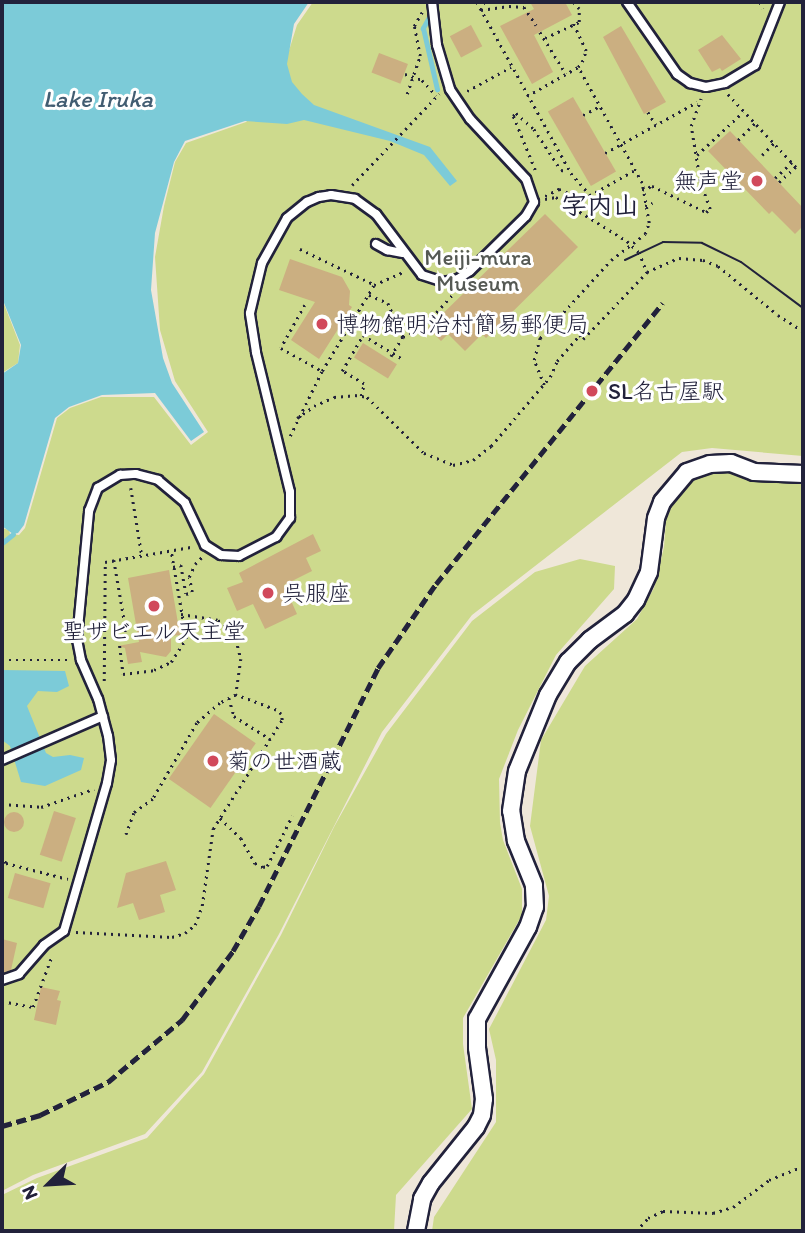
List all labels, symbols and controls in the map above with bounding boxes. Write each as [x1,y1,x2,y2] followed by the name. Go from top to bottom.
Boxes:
[43,85,153,113] water label: Lake Iruka
[674,167,743,195] place label: 無声堂
[749,173,765,189] marker: 無声堂
[561,190,639,222] district label: 字内山
[424,243,532,297] park label: Meiji-mura Museum
[336,310,589,338] place label: 博物館明治村簡易郵便局
[314,316,330,332] marker: 博物館明治村簡易郵便局
[608,377,725,405] place label: SL名古屋駅
[582,381,602,401] marker: SL名古屋駅
[282,579,351,607] place label: 呉服座
[260,585,276,601] marker: 呉服座
[146,598,162,614] marker: 聖ザビエル天主堂
[62,617,246,645] place label: 聖ザビエル天主堂
[227,747,342,775] place label: 菊の世酒蔵
[205,753,221,769] marker: 菊の世酒蔵
[14,1149,84,1219] north arrow
[16,1182,42,1203] text: N

